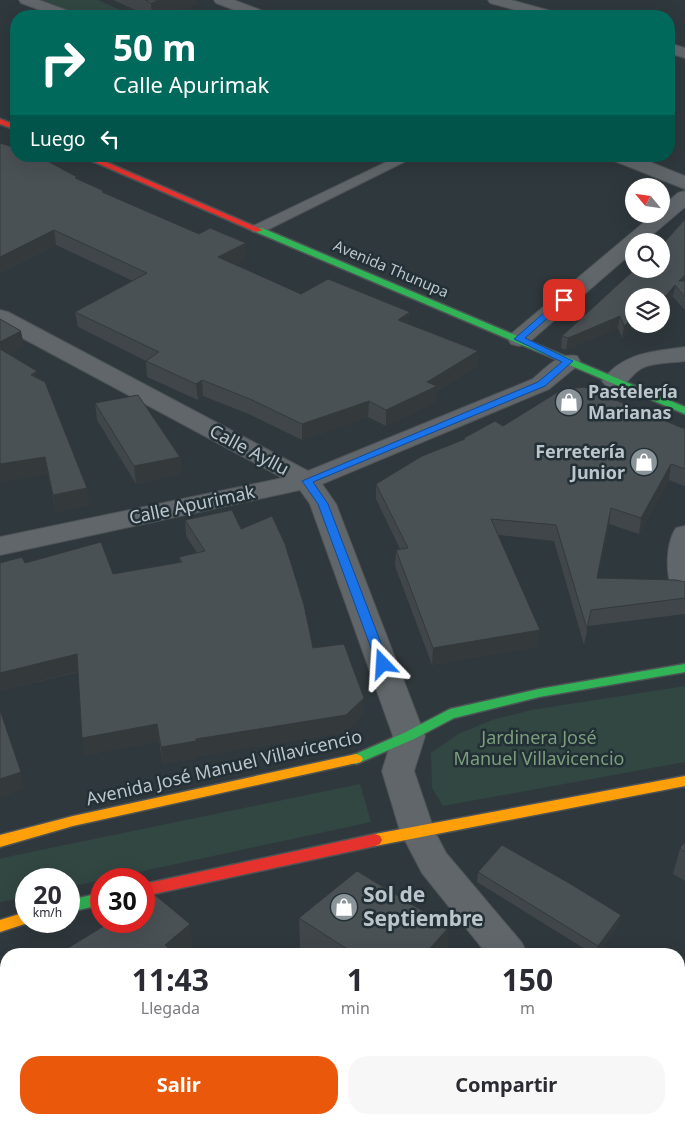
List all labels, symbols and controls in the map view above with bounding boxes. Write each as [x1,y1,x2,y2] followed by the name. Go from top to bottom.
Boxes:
[113,24,196,71] text: 50 m
[30,30,95,95] icon: right
[113,69,269,99] text: Calle Apurimak
[96,125,124,153] icon: left
[30,126,86,152] text: Luego
[625,178,670,222] north arrow
[625,178,670,333] map controls
[625,233,670,278] button: search
[331,235,452,301] street label: Avenida Thunupa
[543,279,585,321] pin
[550,286,578,314] icon: arrive
[625,288,670,333] button: layers
[588,379,678,424] place label: Pastelería Marianas
[554,387,584,417] shop icon: Pastelería Marianas
[206,418,293,480] street label: Calle Ayllu
[535,439,625,484] place label: Ferretería Junior
[629,447,659,477] shop icon: Ferretería Junior
[127,479,257,529] street label: Calle Apurimak
[356,637,408,689] position arrow
[83,724,364,810] street label: Avenida José Manuel Villavicencio
[454,725,624,770] park label: Jardinera José Manuel Villavicencio
[90,868,155,933] speed limit sign: 30
[33,877,62,911] text: 20
[363,880,484,932] place label: Sol de Septiembre
[329,892,359,922] shop icon: Sol de Septiembre
[33,904,62,921] text: km/h
[132,959,209,1000] text: 11:43
[347,959,364,1000] text: 1
[502,959,553,1000] text: 150
[141,997,200,1019] text: Llegada
[341,997,370,1019] text: min
[520,997,535,1019] text: m
[20,1056,338,1114] button: Salir
[348,1056,665,1114] button: Compartir

